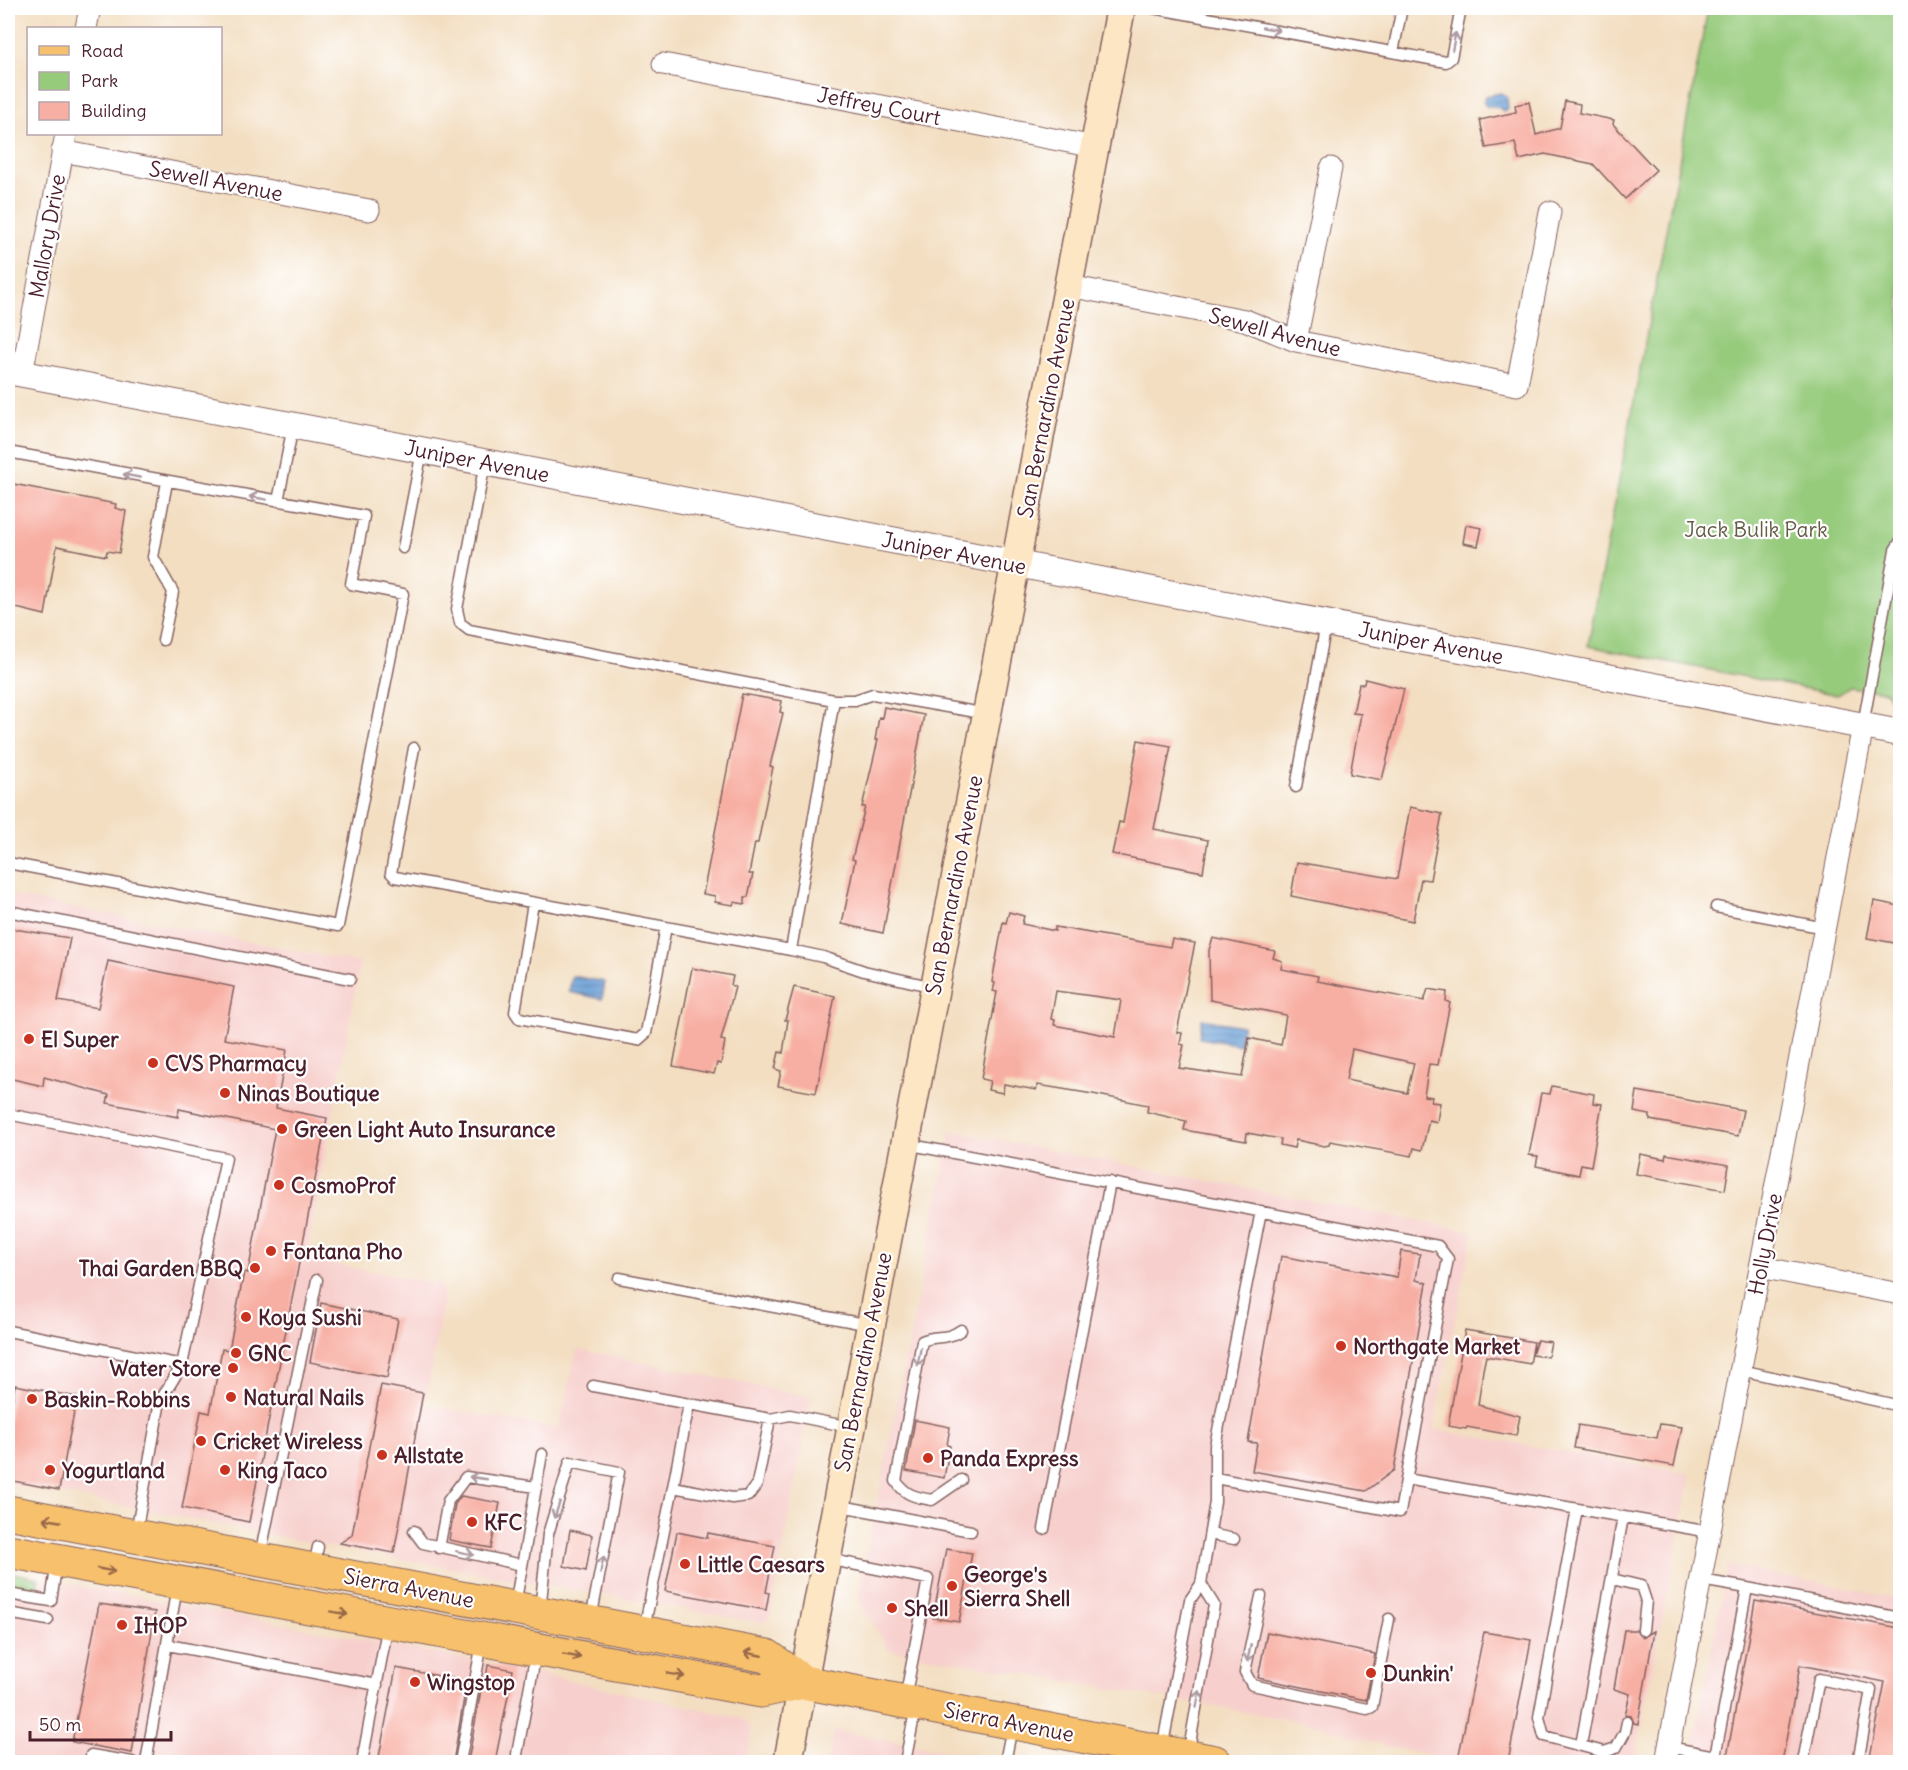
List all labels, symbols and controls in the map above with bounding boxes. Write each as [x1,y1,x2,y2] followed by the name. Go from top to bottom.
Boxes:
[1260,24,1280,35] one-way arrow
[27,27,222,135] legend
[1449,32,1460,52] one-way arrow
[81,39,124,62] text: Road
[81,69,118,92] text: Park
[815,81,943,131] street label: Jeffrey Court
[81,99,146,122] text: Building
[147,155,285,207] street label: Sewell Avenue
[23,172,71,300] street label: Mallory Drive
[1011,296,1081,520] street label: San Bernardino Avenue
[1206,301,1344,363] street label: Sewell Avenue
[402,434,552,488] street label: Juniper Avenue
[123,470,143,481] one-way arrow
[248,492,268,503] one-way arrow
[1684,516,1828,543] park label: Jack Bulik Park
[879,526,1029,580] street label: Juniper Avenue
[1356,616,1506,670] street label: Juniper Avenue
[919,773,989,997] street label: San Bernardino Avenue
[41,1026,119,1053] place label: El Super
[22,1032,36,1046] marker: El Super
[165,1050,307,1077] place label: CVS Pharmacy
[146,1056,160,1070] marker: CVS Pharmacy
[237,1080,380,1107] place label: Ninas Boutique
[218,1086,232,1100] marker: Ninas Boutique
[294,1116,555,1143] place label: Green Light Auto Insurance
[275,1122,289,1136] marker: Green Light Auto Insurance
[291,1172,397,1199] place label: CosmoProf
[272,1178,286,1192] marker: CosmoProf
[1742,1191,1788,1297] street label: Holly Drive
[283,1238,403,1265] place label: Fontana Pho
[264,1244,278,1258] marker: Fontana Pho
[828,1250,898,1474] street label: San Bernardino Avenue
[79,1255,243,1282] place label: Thai Garden BBQ
[248,1261,262,1275] marker: Thai Garden BBQ
[258,1304,362,1331] place label: Koya Sushi
[239,1310,253,1324] marker: Koya Sushi
[1353,1333,1521,1360] place label: Northgate Market
[1334,1339,1348,1353] marker: Northgate Market
[248,1340,292,1367] place label: GNC
[229,1346,243,1360] marker: GNC
[913,1347,924,1367] one-way arrow
[109,1355,221,1382] place label: Water Store
[226,1361,240,1375] marker: Water Store
[243,1384,364,1411] place label: Natural Nails
[44,1386,191,1413] place label: Baskin-Robbins
[224,1390,238,1404] marker: Natural Nails
[25,1392,39,1406] marker: Baskin-Robbins
[213,1428,363,1455] place label: Cricket Wireless
[194,1434,208,1448] marker: Cricket Wireless
[394,1442,464,1469] place label: Allstate
[940,1445,1079,1472] place label: Panda Express
[375,1448,389,1462] marker: Allstate
[921,1451,935,1465] marker: Panda Express
[61,1457,166,1484] place label: Yogurtland
[237,1457,328,1484] place label: King Taco
[43,1463,57,1477] marker: Yogurtland
[218,1463,232,1477] marker: King Taco
[468,1473,488,1484] one-way arrow
[550,1500,561,1518] one-way arrow
[484,1509,523,1536] place label: KFC
[43,1514,63,1525] one-way arrow
[465,1515,479,1529] marker: KFC
[455,1548,474,1560] one-way arrow
[697,1551,825,1578] place label: Little Caesars
[597,1556,608,1576] one-way arrow
[678,1557,692,1571] marker: Little Caesars
[964,1561,1070,1612] place label: George's Sierra Shell
[342,1562,476,1614] street label: Sierra Avenue
[96,1565,116,1576] one-way arrow
[945,1579,959,1593] marker: George's Sierra Shell
[904,1595,949,1622] place label: Shell
[885,1601,899,1615] marker: Shell
[329,1607,349,1618] one-way arrow
[134,1612,187,1639] place label: IHOP
[115,1618,129,1632] marker: IHOP
[1243,1643,1254,1662] one-way arrow
[744,1648,763,1659] one-way arrow
[562,1651,582,1662] one-way arrow
[1383,1660,1454,1687] place label: Dunkin'
[1364,1666,1378,1680] marker: Dunkin'
[427,1669,515,1696] place label: Wingstop
[666,1670,685,1681] one-way arrow
[408,1675,422,1689] marker: Wingstop
[1193,1690,1204,1710] one-way arrow
[942,1696,1076,1748] street label: Sierra Avenue
[30,1704,171,1742] scale bar
[39,1713,81,1736] text: 50 m

